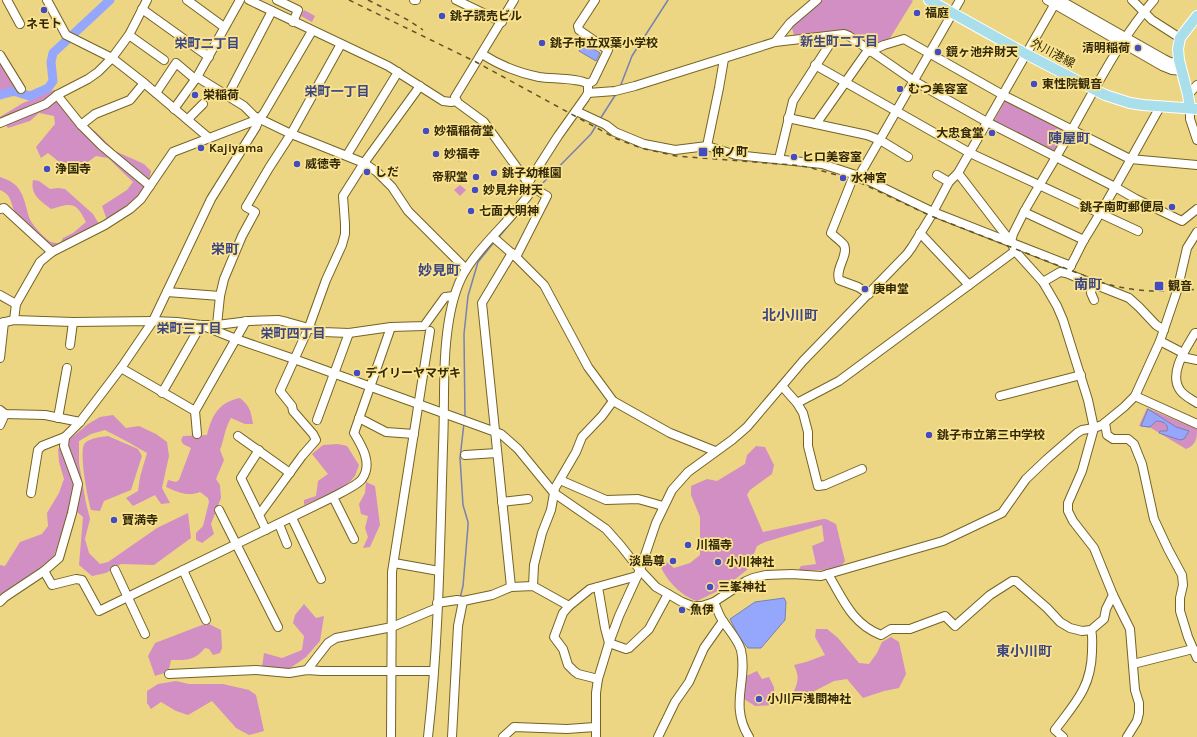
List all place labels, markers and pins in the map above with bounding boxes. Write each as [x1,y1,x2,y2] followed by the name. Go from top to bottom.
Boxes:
[39,5,49,15] marker: ネモト
[925,6,949,20] place label: 福庭
[912,8,922,18] marker: 福庭
[449,9,522,23] place label: 銚子読売ビル
[437,11,447,21] marker: 銚子読売ビル
[26,17,62,31] place label: ネモト
[549,36,658,50] place label: 銚子市立双葉小学校
[537,38,547,48] marker: 銚子市立双葉小学校
[1082,41,1130,55] place label: 清明稲荷
[1133,43,1143,53] marker: 清明稲荷
[945,45,1018,59] place label: 鏡ヶ池弁財天
[933,47,943,57] marker: 鏡ヶ池弁財天
[1042,77,1102,91] place label: 東性院観音
[1029,79,1039,89] marker: 東性院観音
[908,82,968,96] place label: むつ美容室
[895,84,905,94] marker: むつ美容室
[203,88,239,102] place label: 栄稲荷
[190,90,200,100] marker: 栄稲荷
[434,124,494,138] place label: 妙福稲荷堂
[421,126,431,136] marker: 妙福稲荷堂
[936,126,984,140] place label: 大忠食堂
[987,128,997,138] marker: 大忠食堂
[209,141,263,155] place label: Kajiyama
[196,143,206,153] marker: Kajiyama
[712,145,748,159] place label: 仲ノ町
[697,146,709,158] marker: 仲ノ町
[444,147,480,161] place label: 妙福寺
[431,149,441,159] marker: 妙福寺
[802,150,862,164] place label: ヒロ美容室
[789,152,799,162] marker: ヒロ美容室
[305,157,341,171] place label: 威徳寺
[292,159,302,169] marker: 威徳寺
[55,162,91,176] place label: 浄国寺
[42,164,52,174] marker: 浄国寺
[375,165,399,179] place label: しだ
[501,166,562,180] place label: 銚子幼稚園
[362,167,372,177] marker: しだ
[489,168,499,178] marker: 銚子幼稚園
[432,170,468,184] place label: 帝釈堂
[851,171,887,185] place label: 水神宮
[471,172,481,182] marker: 帝釈堂
[838,173,848,183] marker: 水神宮
[483,183,543,197] place label: 妙見弁財天
[470,185,480,195] marker: 妙見弁財天
[1079,200,1164,214] place label: 銚子南町郵便局
[1167,202,1177,212] marker: 銚子南町郵便局
[479,204,539,218] place label: 七面大明神
[466,206,476,216] marker: 七面大明神
[1168,279,1192,293] place label: 観音
[1153,280,1165,292] marker: 観音
[873,282,909,296] place label: 庚申堂
[860,284,870,294] marker: 庚申堂
[365,366,461,380] place label: デイリーヤマザキ
[352,368,362,378] marker: デイリーヤマザキ
[936,428,1045,442] place label: 銚子市立第三中学校
[924,430,934,440] marker: 銚子市立第三中学校
[122,513,158,527] place label: 寶満寺
[109,515,119,525] marker: 寶満寺
[696,538,732,552] place label: 川福寺
[683,540,693,550] marker: 川福寺
[629,554,665,568] place label: 淡島尊
[726,555,774,569] place label: 小川神社
[668,556,678,566] marker: 淡島尊
[713,557,723,567] marker: 小川神社
[718,580,766,594] place label: 三峯神社
[705,582,715,592] marker: 三峯神社
[690,603,714,617] place label: 魚伊
[677,605,687,615] marker: 魚伊
[767,692,851,706] place label: 小川戸浅間神社
[754,694,764,704] marker: 小川戸浅間神社

